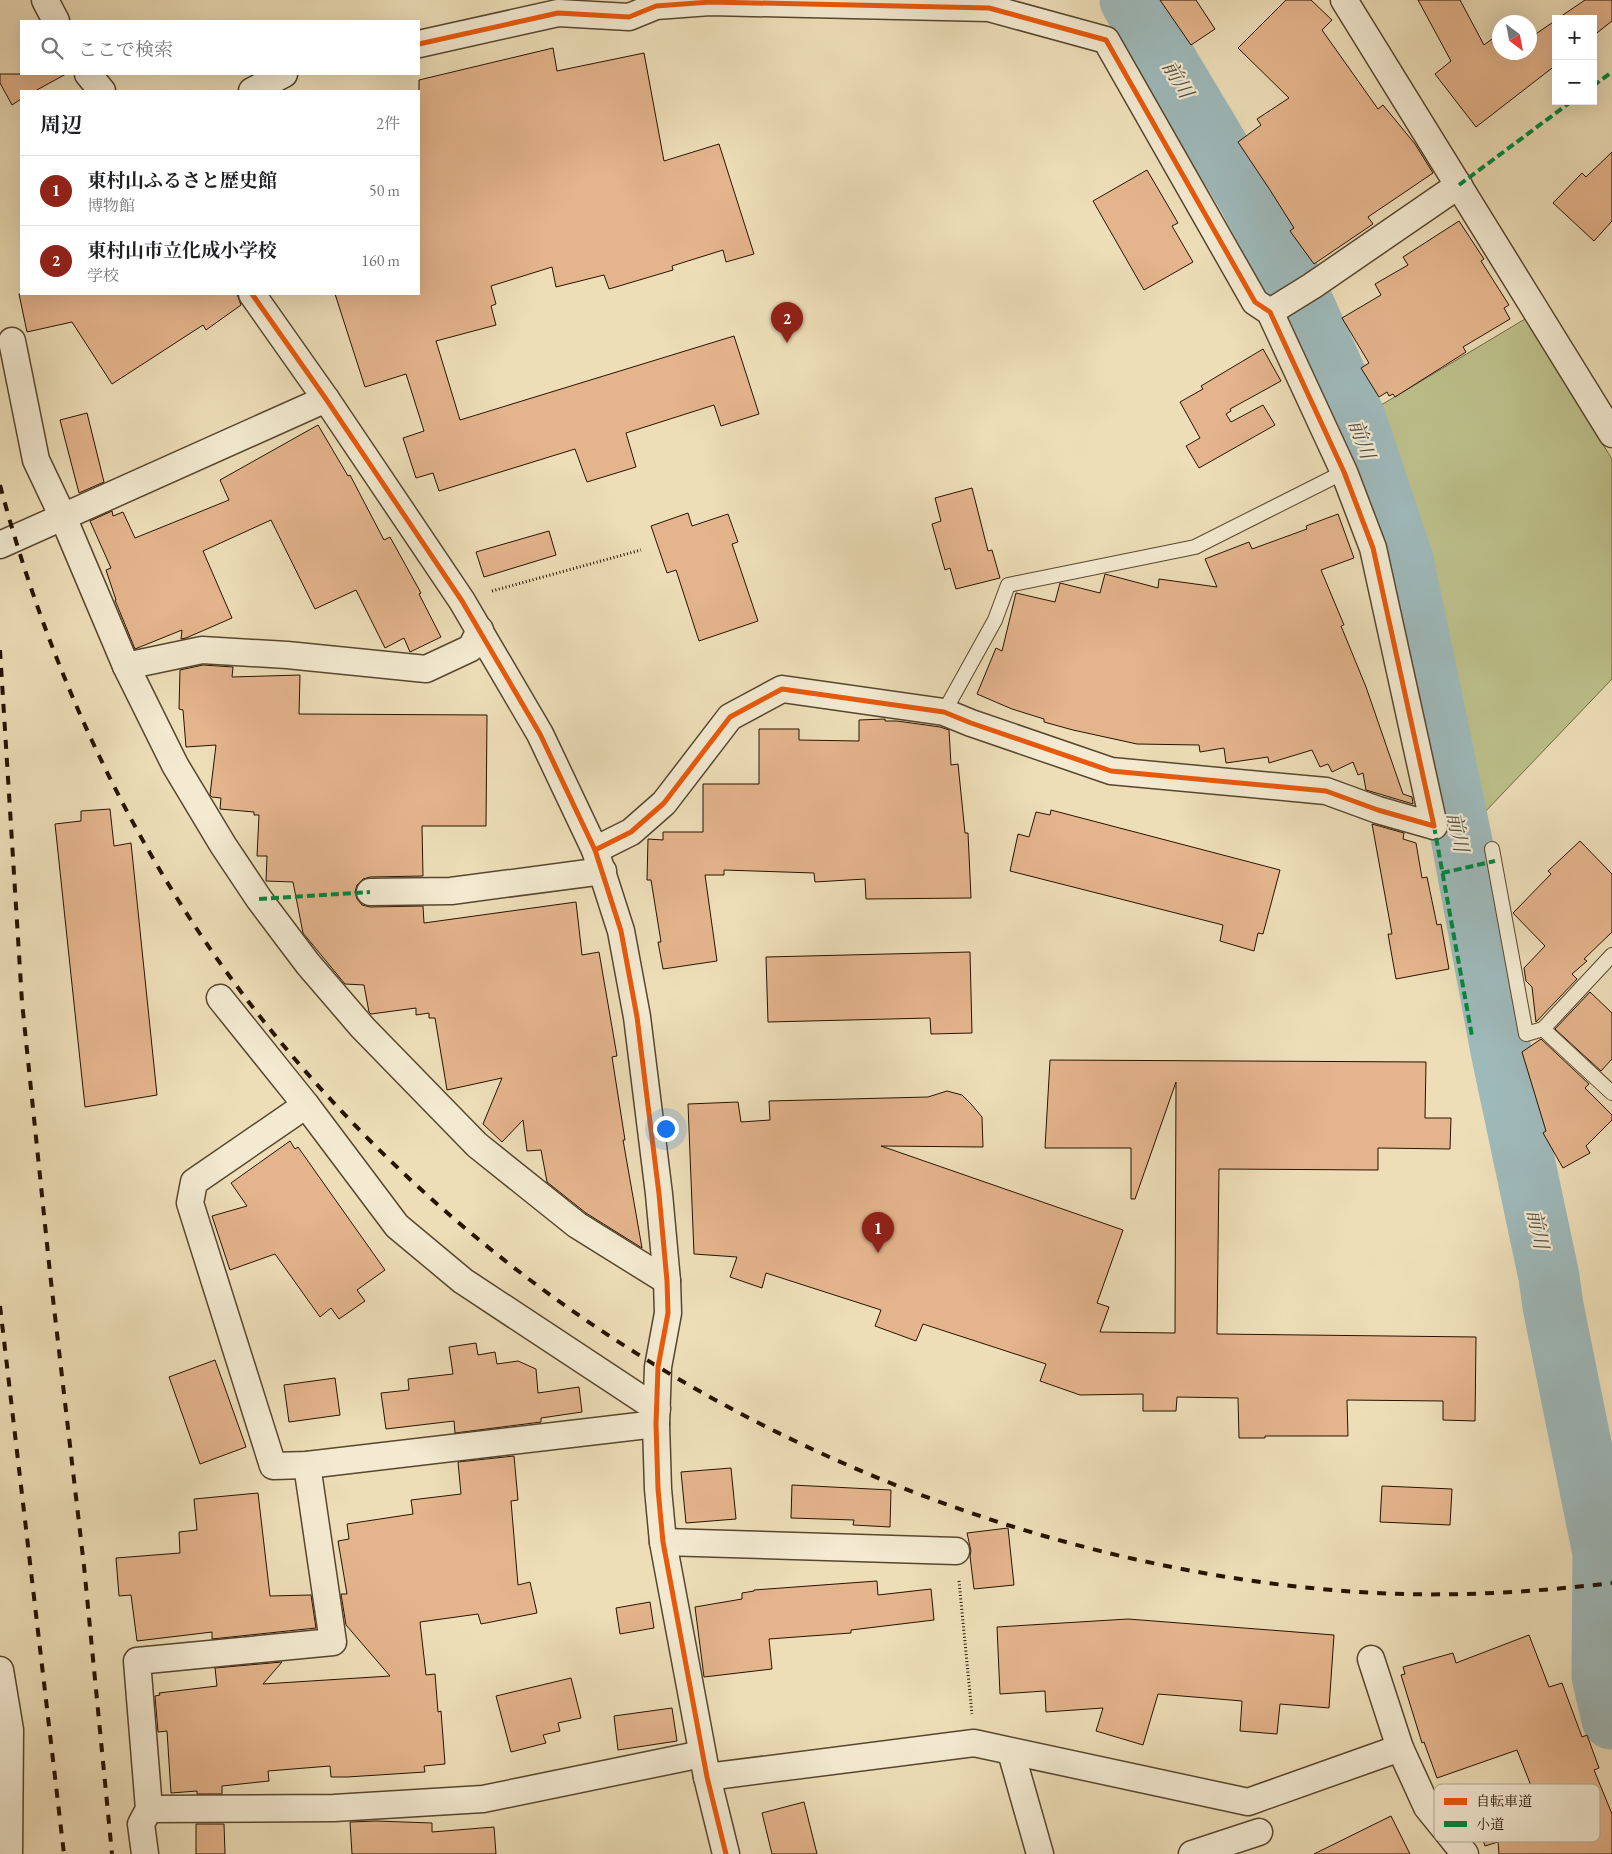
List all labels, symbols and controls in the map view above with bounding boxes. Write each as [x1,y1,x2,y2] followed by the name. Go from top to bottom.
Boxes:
[1492,15,1537,60] north arrow
[1552,15,1597,105] map controls
[1552,15,1597,60] button: +
[20,20,420,75] search box
[38,34,66,62] icon: search
[78,37,173,62] text: ここで検索
[1157,55,1200,105] water label: 前川
[1552,60,1597,105] button: −
[40,111,82,138] text: 周辺
[376,113,400,134] text: 2件
[87,168,277,193] text: 東村山ふるさと歴史館
[52,180,60,201] text: 1
[369,180,400,201] text: 50 m
[87,195,135,216] text: 博物館
[87,238,277,263] text: 東村山市立化成小学校
[52,250,60,271] text: 2
[361,250,400,271] text: 160 m
[87,265,119,286] text: 学校
[771,302,803,343] pin: 2
[1343,416,1382,464] water label: 前川
[1441,810,1475,856] water label: 前川
[653,1116,679,1142] your location
[1521,1207,1555,1253] water label: 前川
[862,1212,894,1253] pin: 1
[1434,1784,1600,1842] legend
[1476,1792,1532,1810] text: 自転車道
[1476,1815,1504,1833] text: 小道

